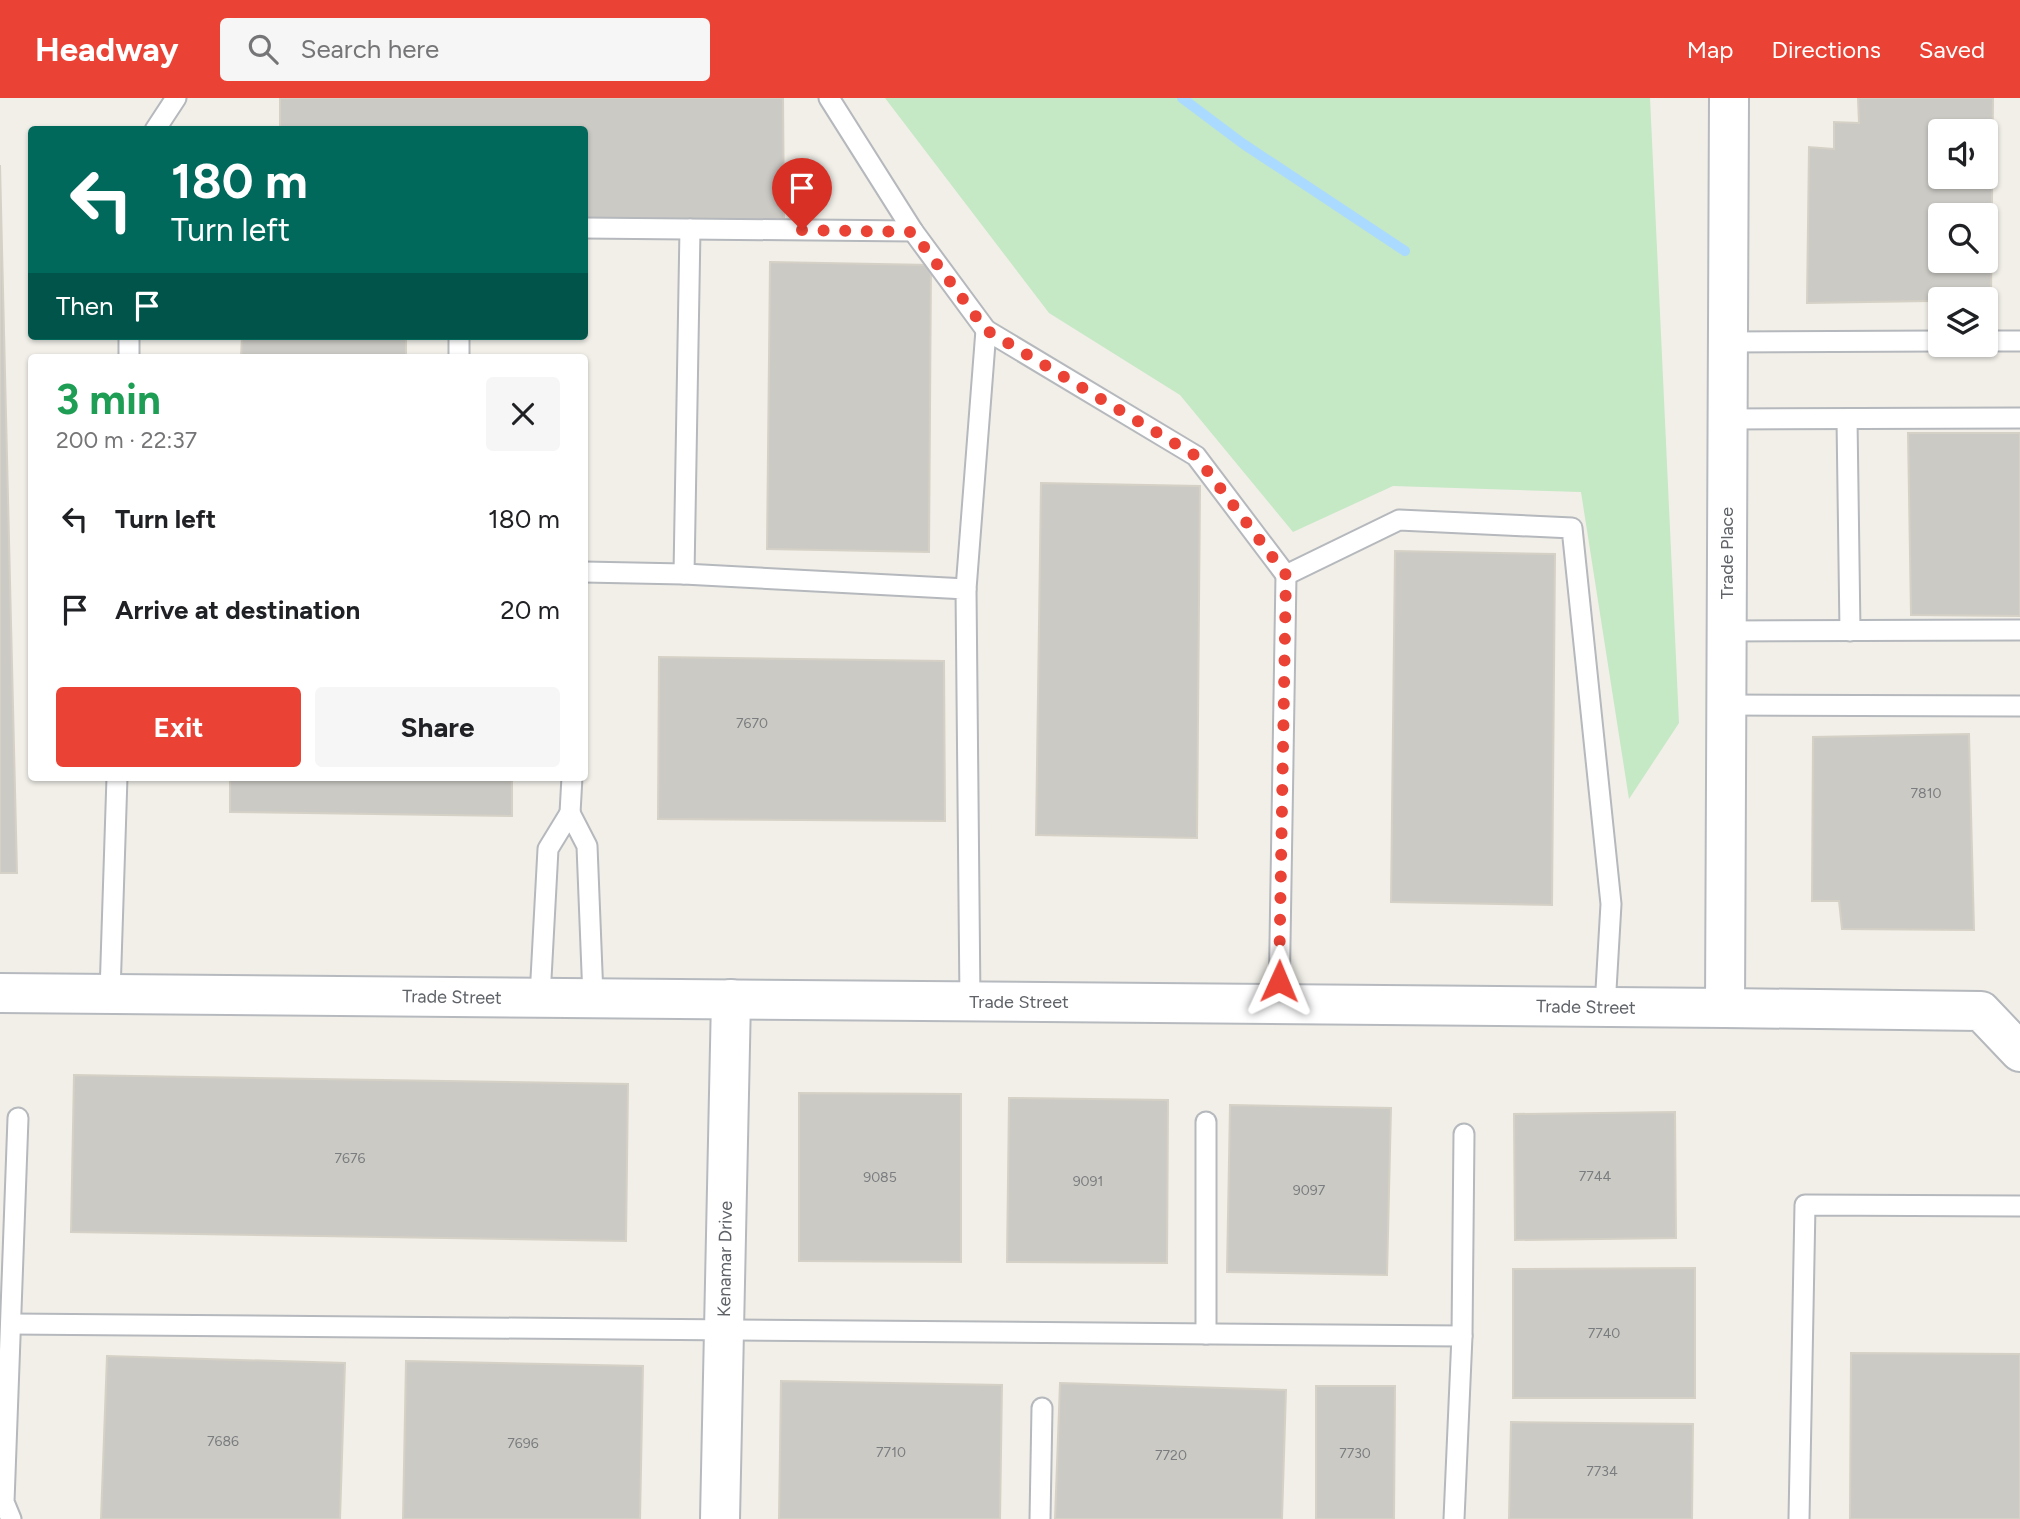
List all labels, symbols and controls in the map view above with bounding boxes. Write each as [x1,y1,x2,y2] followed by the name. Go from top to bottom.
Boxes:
[220,18,710,81] search box
[35,30,178,69] text: Headway
[244,30,282,68] icon: search
[300,33,439,65] text: Search here
[1687,35,1733,64] text: Map
[1771,35,1881,64] text: Directions
[1919,35,1985,64] text: Saved
[1928,119,1998,357] map controls
[1928,119,1998,189] button: sound
[171,151,308,210] text: 180 m
[56,154,147,245] icon: left
[772,158,832,230] pin
[783,169,821,207] icon: arrive
[1928,203,1998,273] button: search
[171,211,290,249] text: Turn left
[128,287,166,325] icon: arrive
[1928,287,1998,357] button: layers
[56,290,114,322] text: Then
[56,374,161,425] text: 3 min
[486,377,560,451] button: close
[56,426,197,454] text: 200 m · 22:37
[56,500,94,538] icon: left
[115,503,216,535] text: Turn left
[488,503,560,535] text: 180 m
[1716,507,1738,599] street label: Trade Place
[56,591,94,629] icon: arrive
[115,594,360,626] text: Arrive at destination
[500,594,560,626] text: 20 m
[56,687,301,767] button: Exit
[315,687,560,767] button: Share
[736,715,768,732] house number: 7670
[1911,785,1941,802] house number: 7810
[1242,944,1316,1018] position arrow
[402,985,502,1009] street label: Trade Street
[969,991,1069,1013] street label: Trade Street
[1536,995,1636,1019] street label: Trade Street
[335,1150,366,1167] house number: 7676
[1579,1168,1612,1185] house number: 7744
[863,1169,897,1186] house number: 9085
[1073,1173,1103,1190] house number: 9091
[1293,1182,1326,1199] house number: 9097
[713,1200,737,1317] street label: Kenamar Drive
[1588,1325,1620,1342] house number: 7740
[207,1433,239,1450] house number: 7686
[507,1435,539,1452] house number: 7696
[876,1444,906,1461] house number: 7710
[1339,1445,1371,1462] house number: 7730
[1155,1447,1187,1464] house number: 7720
[1586,1463,1618,1480] house number: 7734

